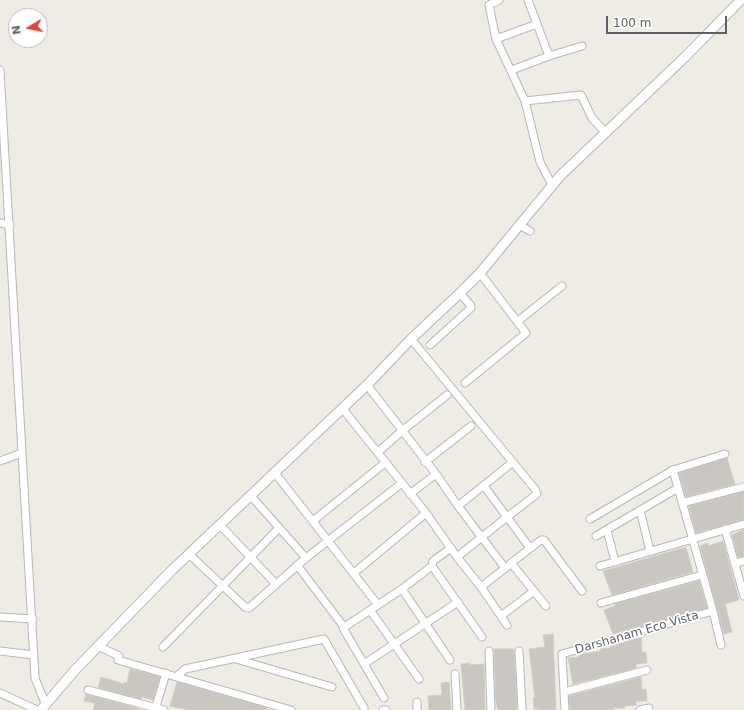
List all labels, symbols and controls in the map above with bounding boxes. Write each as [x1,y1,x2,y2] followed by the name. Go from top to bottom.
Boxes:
[8,8,48,48] north arrow
[608,8,729,34] scale bar
[613,16,651,30] text: 100 m
[9,24,24,36] text: N
[573,608,701,658] street label: Darshanam Eco Vista

